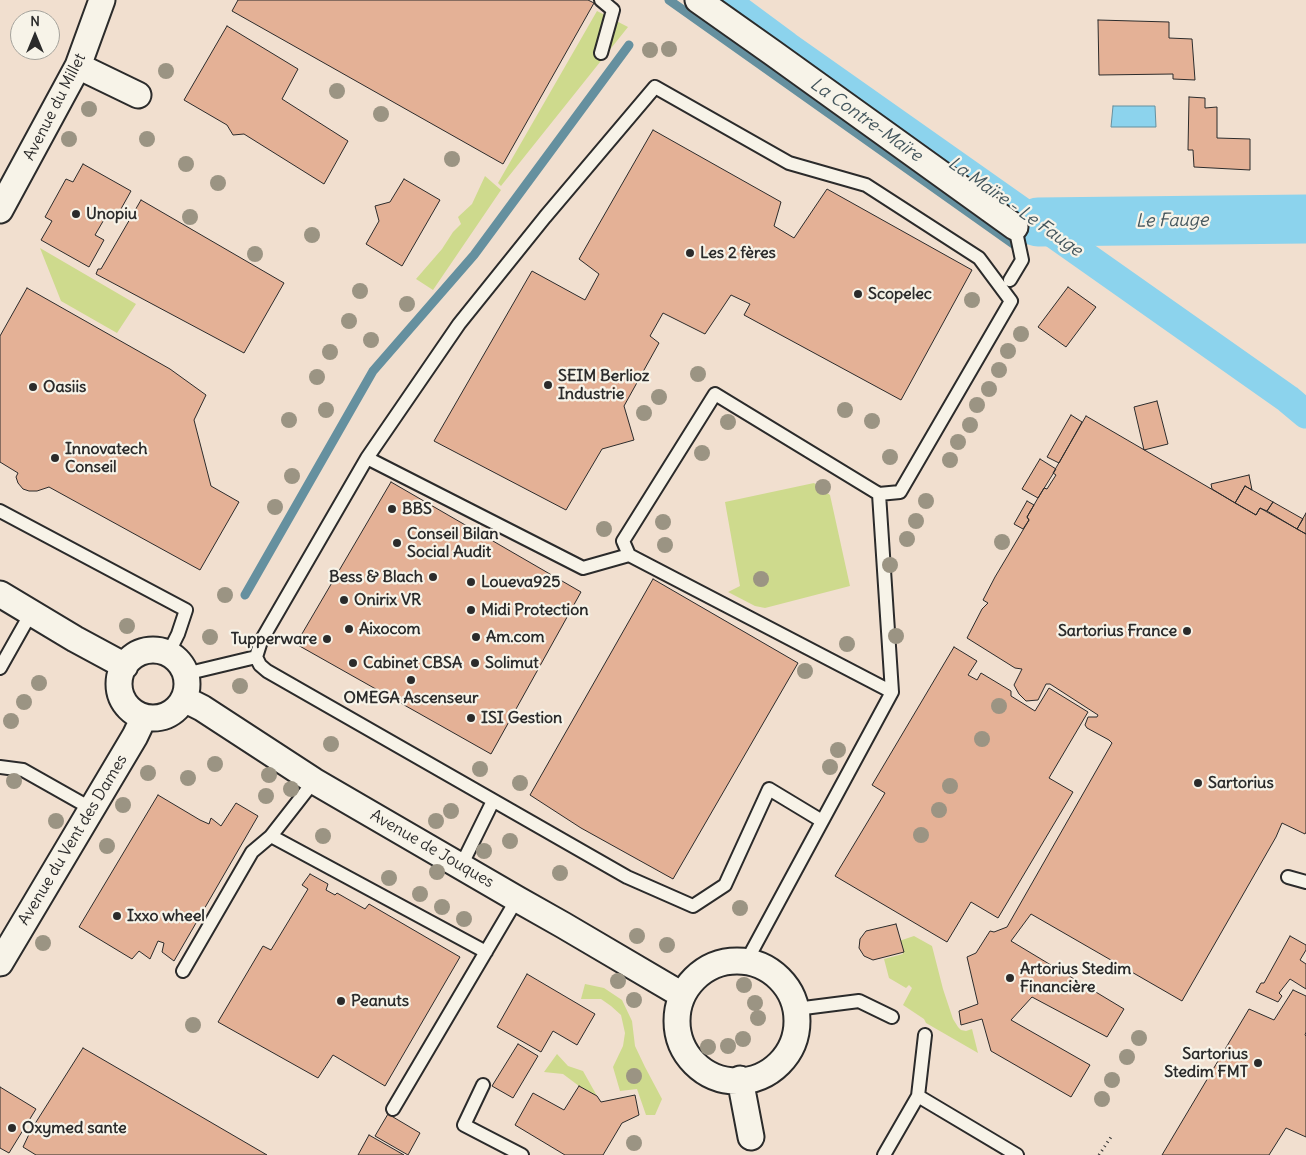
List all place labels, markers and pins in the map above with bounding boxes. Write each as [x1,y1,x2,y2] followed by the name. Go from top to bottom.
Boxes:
[86,204,137,224] place label: Unopiu
[70,208,82,220] marker: Unopiu
[700,243,776,263] place label: Les 2 fères
[684,247,696,259] marker: Les 2 fères
[868,284,932,304] place label: Scopelec
[852,288,864,300] marker: Scopelec
[558,366,649,404] place label: SEIM Berlioz Industrie
[43,377,86,397] place label: Oasiis
[542,379,554,391] marker: SEIM Berlioz Industrie
[27,381,39,393] marker: Oasiis
[65,439,147,477] place label: Innovatech Conseil
[49,452,61,464] marker: Innovatech Conseil
[402,499,432,519] place label: BBS
[386,503,398,515] marker: BBS
[407,524,499,562] place label: Conseil Bilan Social Audit
[391,537,403,549] marker: Conseil Bilan Social Audit
[329,567,423,587] place label: Bess & Blach
[427,571,439,583] marker: Bess & Blach
[481,572,560,592] place label: Loueva925
[465,576,477,588] marker: Loueva925
[354,590,421,610] place label: Onirix VR
[338,594,350,606] marker: Onirix VR
[481,600,588,620] place label: Midi Protection
[465,604,477,616] marker: Midi Protection
[359,619,420,639] place label: Aixocom
[1058,621,1177,641] place label: Sartorius France
[343,623,355,635] marker: Aixocom
[1181,625,1193,637] marker: Sartorius France
[486,627,545,647] place label: Am.com
[231,629,317,649] place label: Tupperware
[470,631,482,643] marker: Am.com
[321,633,333,645] marker: Tupperware
[363,653,462,673] place label: Cabinet CBSA
[485,653,539,673] place label: Solimut
[347,657,359,669] marker: Cabinet CBSA
[469,657,481,669] marker: Solimut
[405,674,417,686] marker: OMEGA Ascenseur
[343,688,479,708] place label: OMEGA Ascenseur
[481,708,562,728] place label: ISI Gestion
[465,712,477,724] marker: ISI Gestion
[1208,773,1274,793] place label: Sartorius
[1192,777,1204,789] marker: Sartorius
[127,906,205,926] place label: Ixxo wheel
[111,910,123,922] marker: Ixxo wheel
[1020,959,1131,997] place label: Artorius Stedim Financière
[1004,972,1016,984] marker: Artorius Stedim Financière
[351,991,409,1011] place label: Peanuts
[335,995,347,1007] marker: Peanuts
[1164,1044,1248,1082] place label: Sartorius Stedim FMT
[1252,1057,1264,1069] marker: Sartorius Stedim FMT
[22,1118,127,1138] place label: Oxymed sante
[6,1122,18,1134] marker: Oxymed sante

